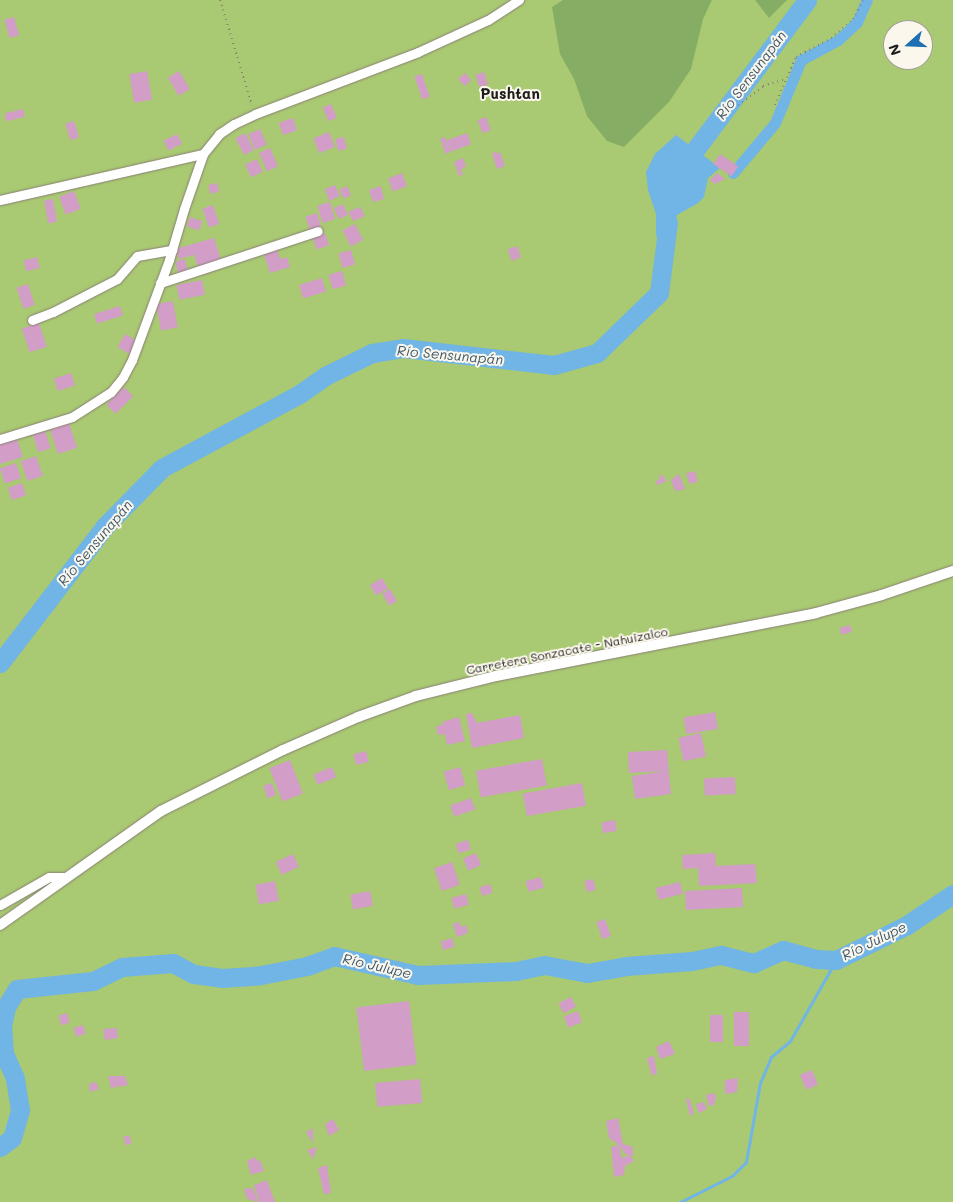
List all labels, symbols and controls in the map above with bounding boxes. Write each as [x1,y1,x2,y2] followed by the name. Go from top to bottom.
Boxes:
[883,20,933,70] north arrow
[712,27,790,123] water label: Río Sensunapán
[884,42,905,58] text: N
[480,85,540,103] district label: Pushtan
[396,342,504,368] water label: Río Sensunapán
[54,497,136,589] water label: Río Sensunapán
[465,624,669,678] street label: Carretera Sonzacate - Nahuizalco
[839,918,909,964] water label: Río Julupe
[341,950,413,982] water label: Río Julupe

